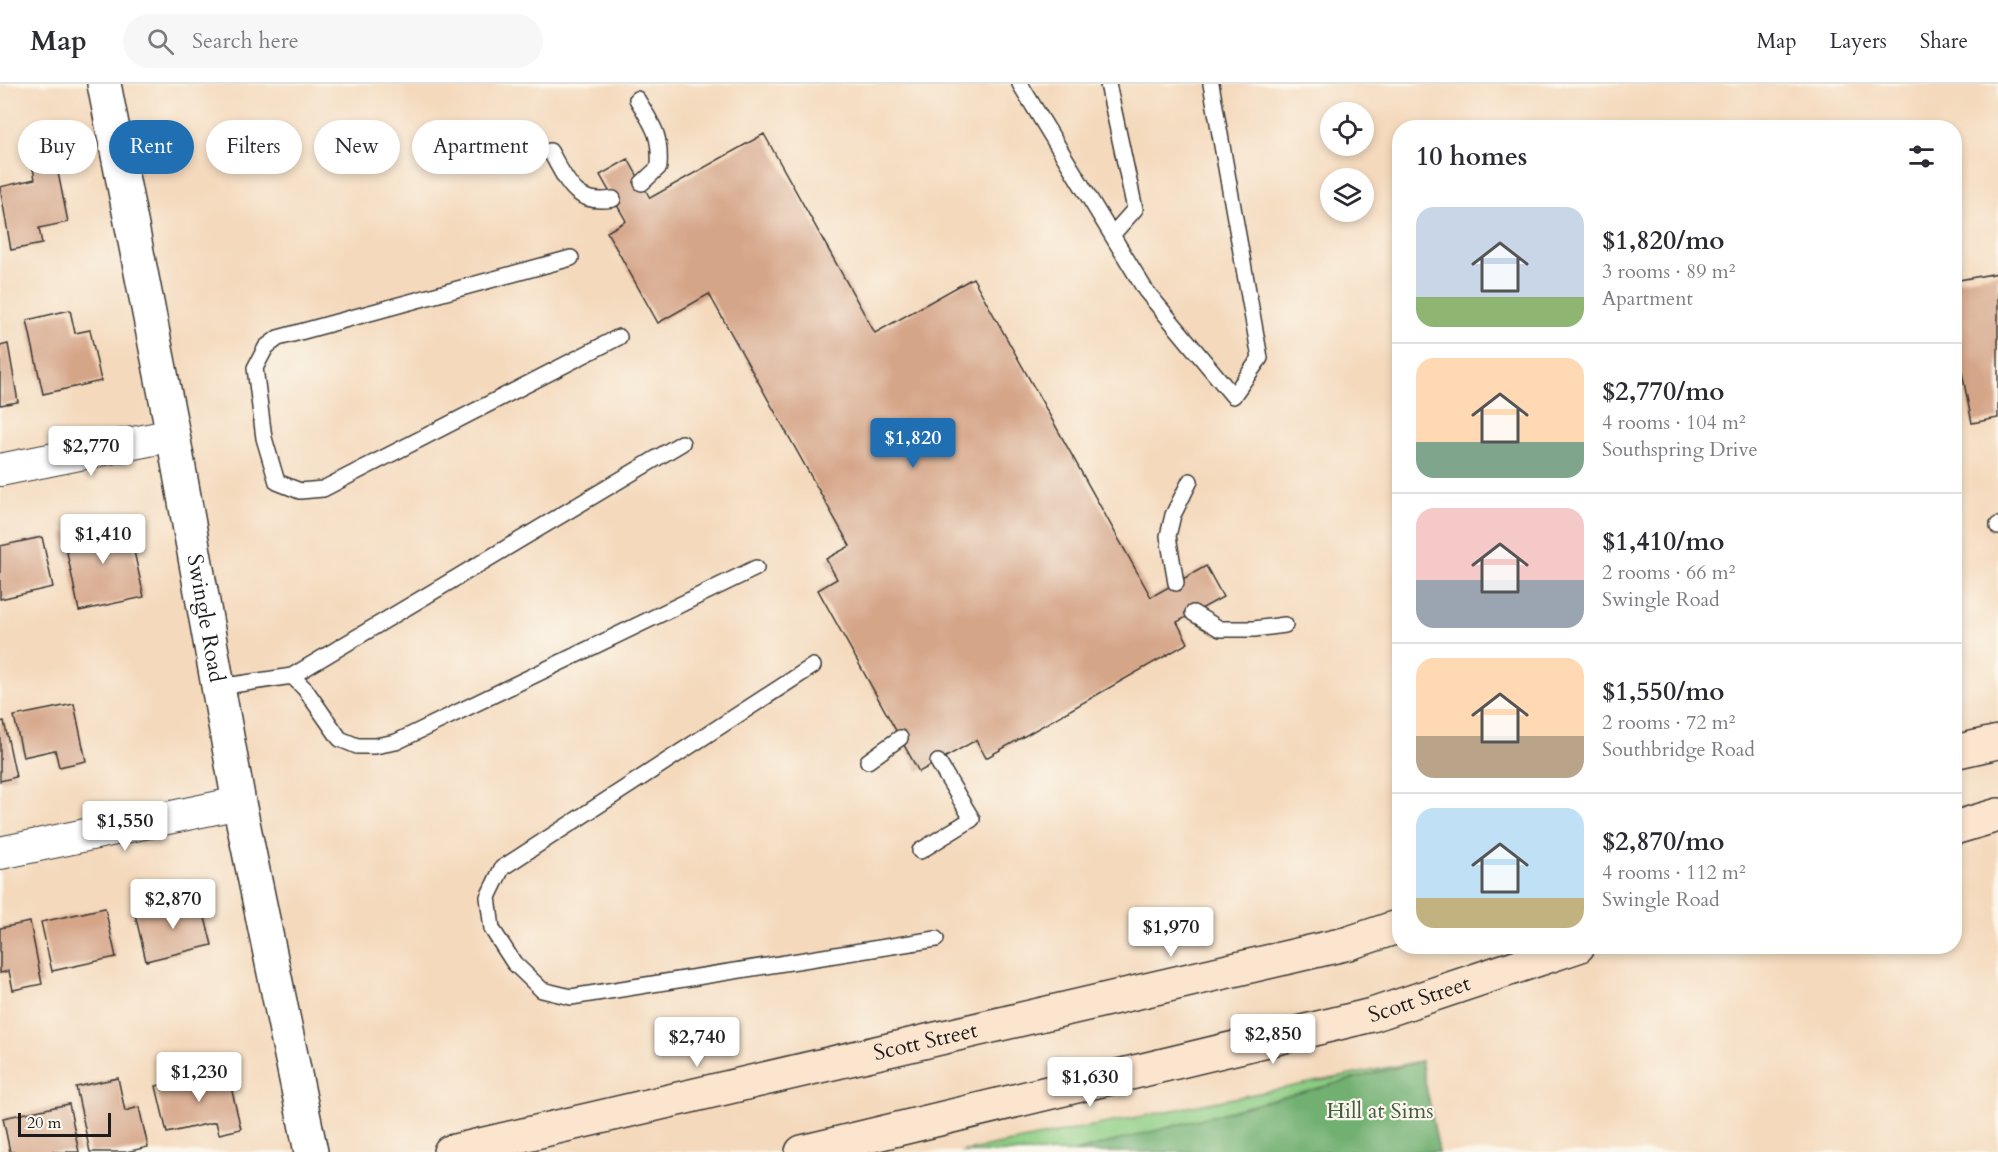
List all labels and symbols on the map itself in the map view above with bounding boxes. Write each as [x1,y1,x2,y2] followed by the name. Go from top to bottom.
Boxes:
[864,418,962,469] pin: $1,820
[42,426,140,477] pin: $2,770
[54,514,152,565] pin: $1,410
[180,552,232,685] street label: Swingle Road
[76,801,174,852] pin: $1,550
[124,879,222,930] pin: $2,870
[1122,907,1220,958] pin: $1,970
[1364,968,1474,1030] street label: Scott Street
[1224,1014,1322,1065] pin: $2,850
[870,1015,980,1068] street label: Scott Street
[648,1017,746,1068] pin: $2,740
[150,1052,248,1103] pin: $1,230
[1041,1057,1139,1108] pin: $1,630
[1326,1096,1434,1126] park label: Hill at Sims
[18,1110,111,1138] scale bar

